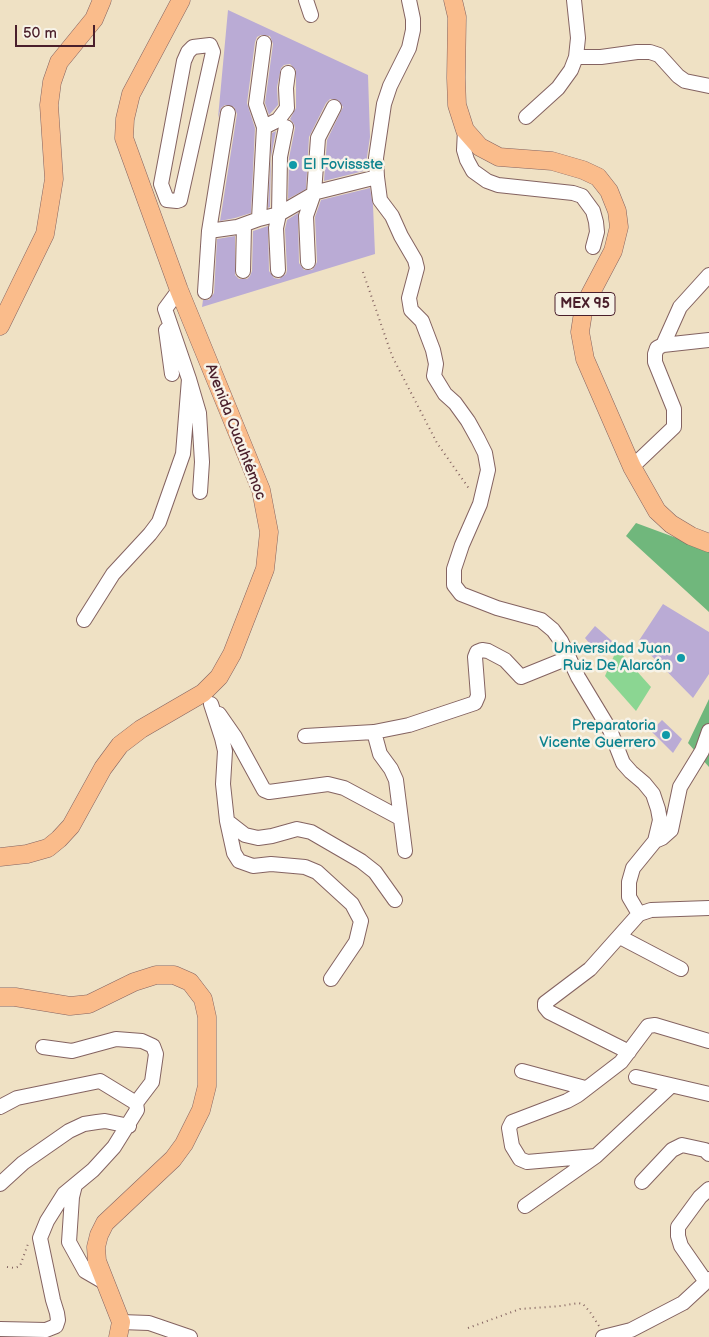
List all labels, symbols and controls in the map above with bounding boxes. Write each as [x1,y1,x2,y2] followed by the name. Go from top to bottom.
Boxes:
[18,15,98,47] scale bar
[23,24,57,43] text: 50 m
[303,156,383,174] place label: El Fovissste
[287,159,299,171] marker: El Fovissste
[555,292,615,316] road number: MEX 95
[201,362,269,502] street label: Avenida Cuauhtémoc
[553,640,671,675] place label: Universidad Juan Ruiz De Alarcón
[675,652,687,664] marker: Universidad Juan Ruiz De Alarcón
[539,717,656,752] place label: Preparatoria Vicente Guerrero
[660,729,672,741] marker: Preparatoria Vicente Guerrero

